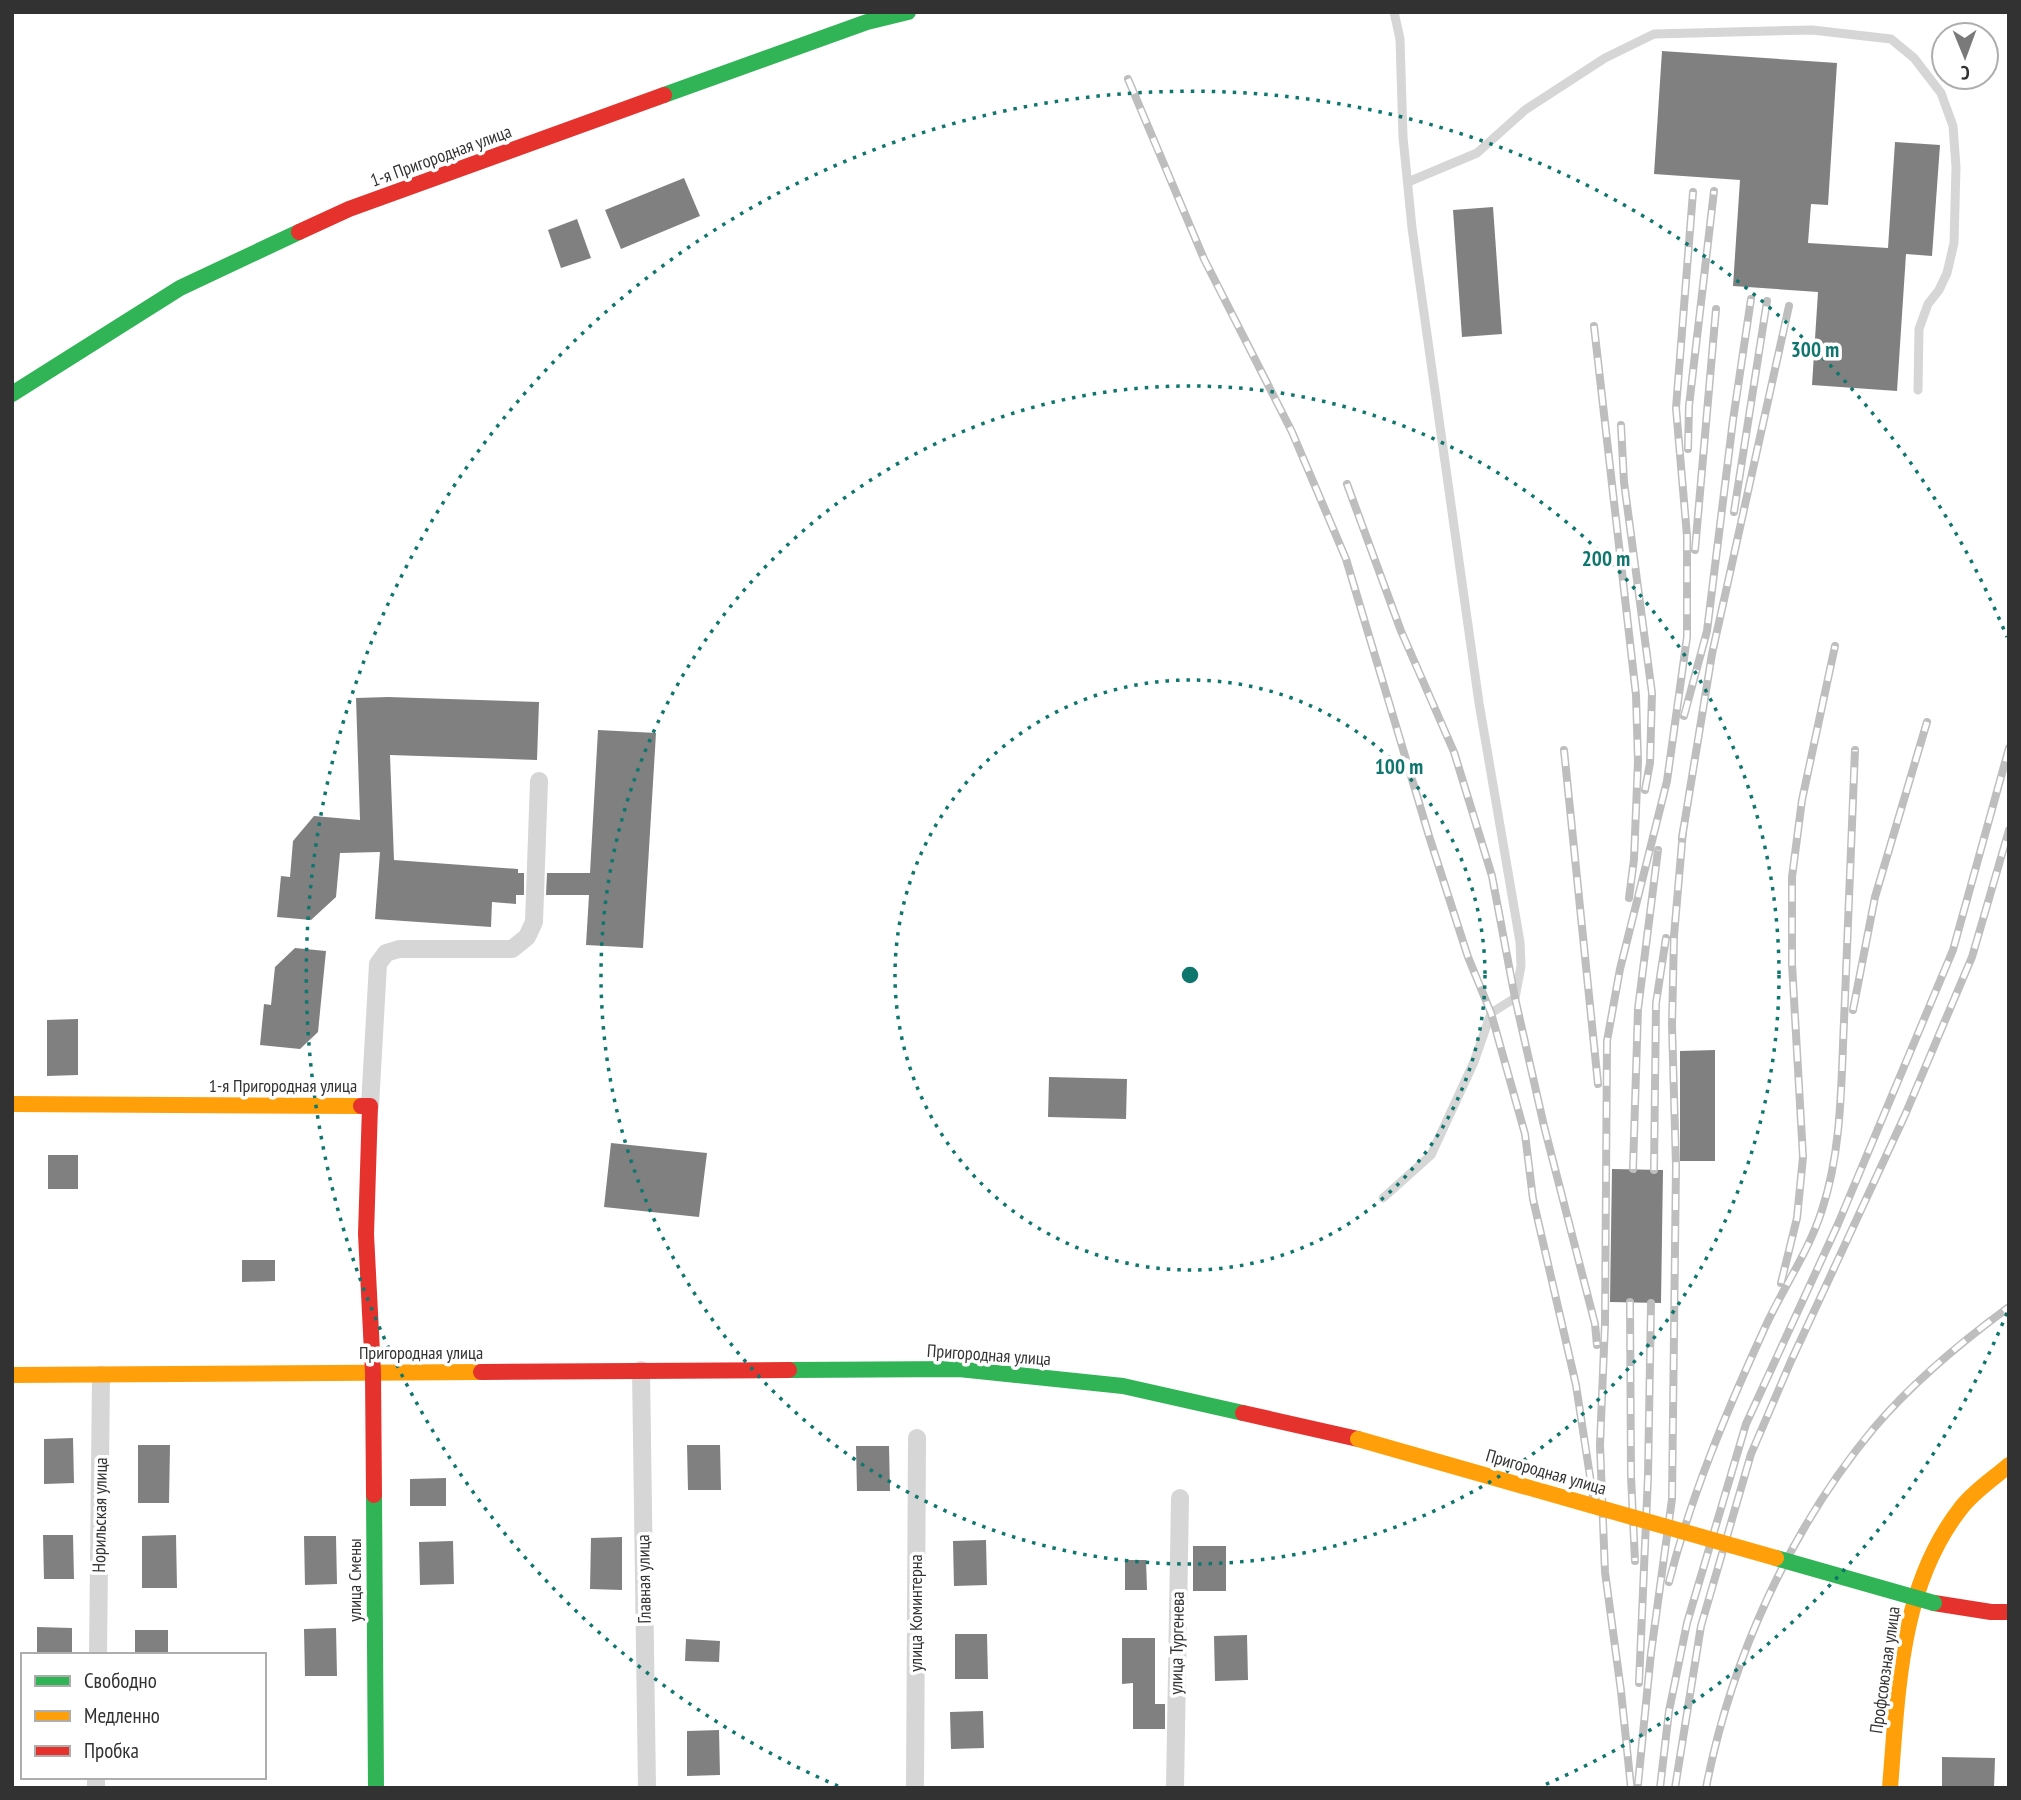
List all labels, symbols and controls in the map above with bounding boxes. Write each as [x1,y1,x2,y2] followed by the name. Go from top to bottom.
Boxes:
[1930,21,2000,91] north arrow
[1960,61,1970,85] text: С
[367,119,514,192] street label: 1-я Пригородная улица
[1791,336,1839,363] text: 300 m
[1582,545,1630,572] text: 200 m
[1375,753,1423,780] text: 100 m
[1178,963,1202,987] centre of rings
[209,1074,357,1097] street label: 1-я Пригородная улица
[926,1339,1052,1370] street label: Пригородная улица
[359,1341,483,1364] street label: Пригородная улица
[1483,1443,1609,1500] street label: Пригородная улица
[87,1457,112,1573] street label: Норильская улица
[631,1534,656,1624] street label: Главная улица
[343,1538,366,1622] street label: улица Смены
[904,1554,927,1672] street label: улица Коминтерна
[1164,1591,1189,1695] street label: улица Тургенева
[1864,1605,1905,1735] street label: Профсоюзная улица
[21,1653,266,1779] legend
[84,1667,157,1694] text: Свободно
[84,1702,160,1729] text: Медленно
[84,1737,139,1764] text: Пробка

